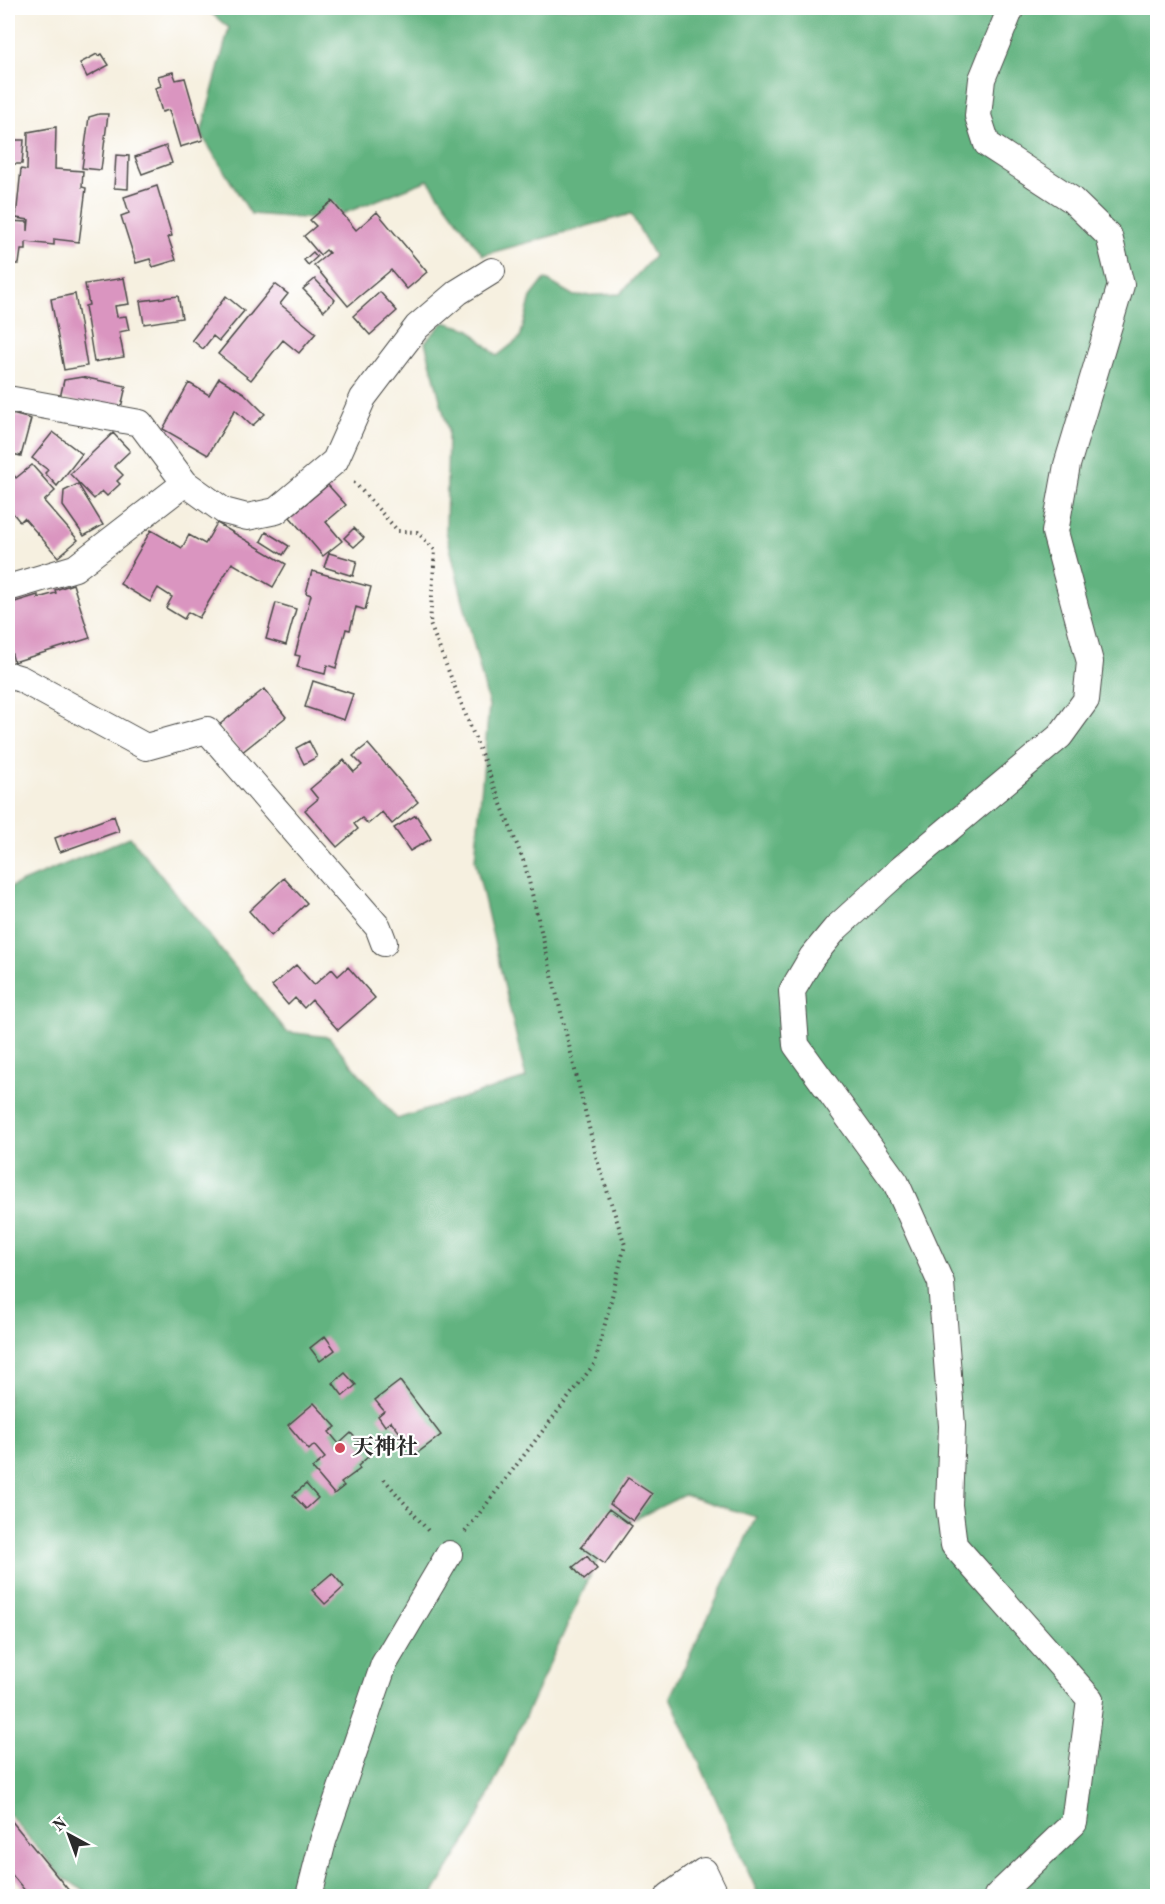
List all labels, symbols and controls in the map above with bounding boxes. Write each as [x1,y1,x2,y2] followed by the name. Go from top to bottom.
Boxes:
[352,1435,418,1459] place label: 天神社
[333,1441,347,1455] marker: 天神社
[39,1805,99,1865] north arrow
[51,1815,71,1835] text: N

